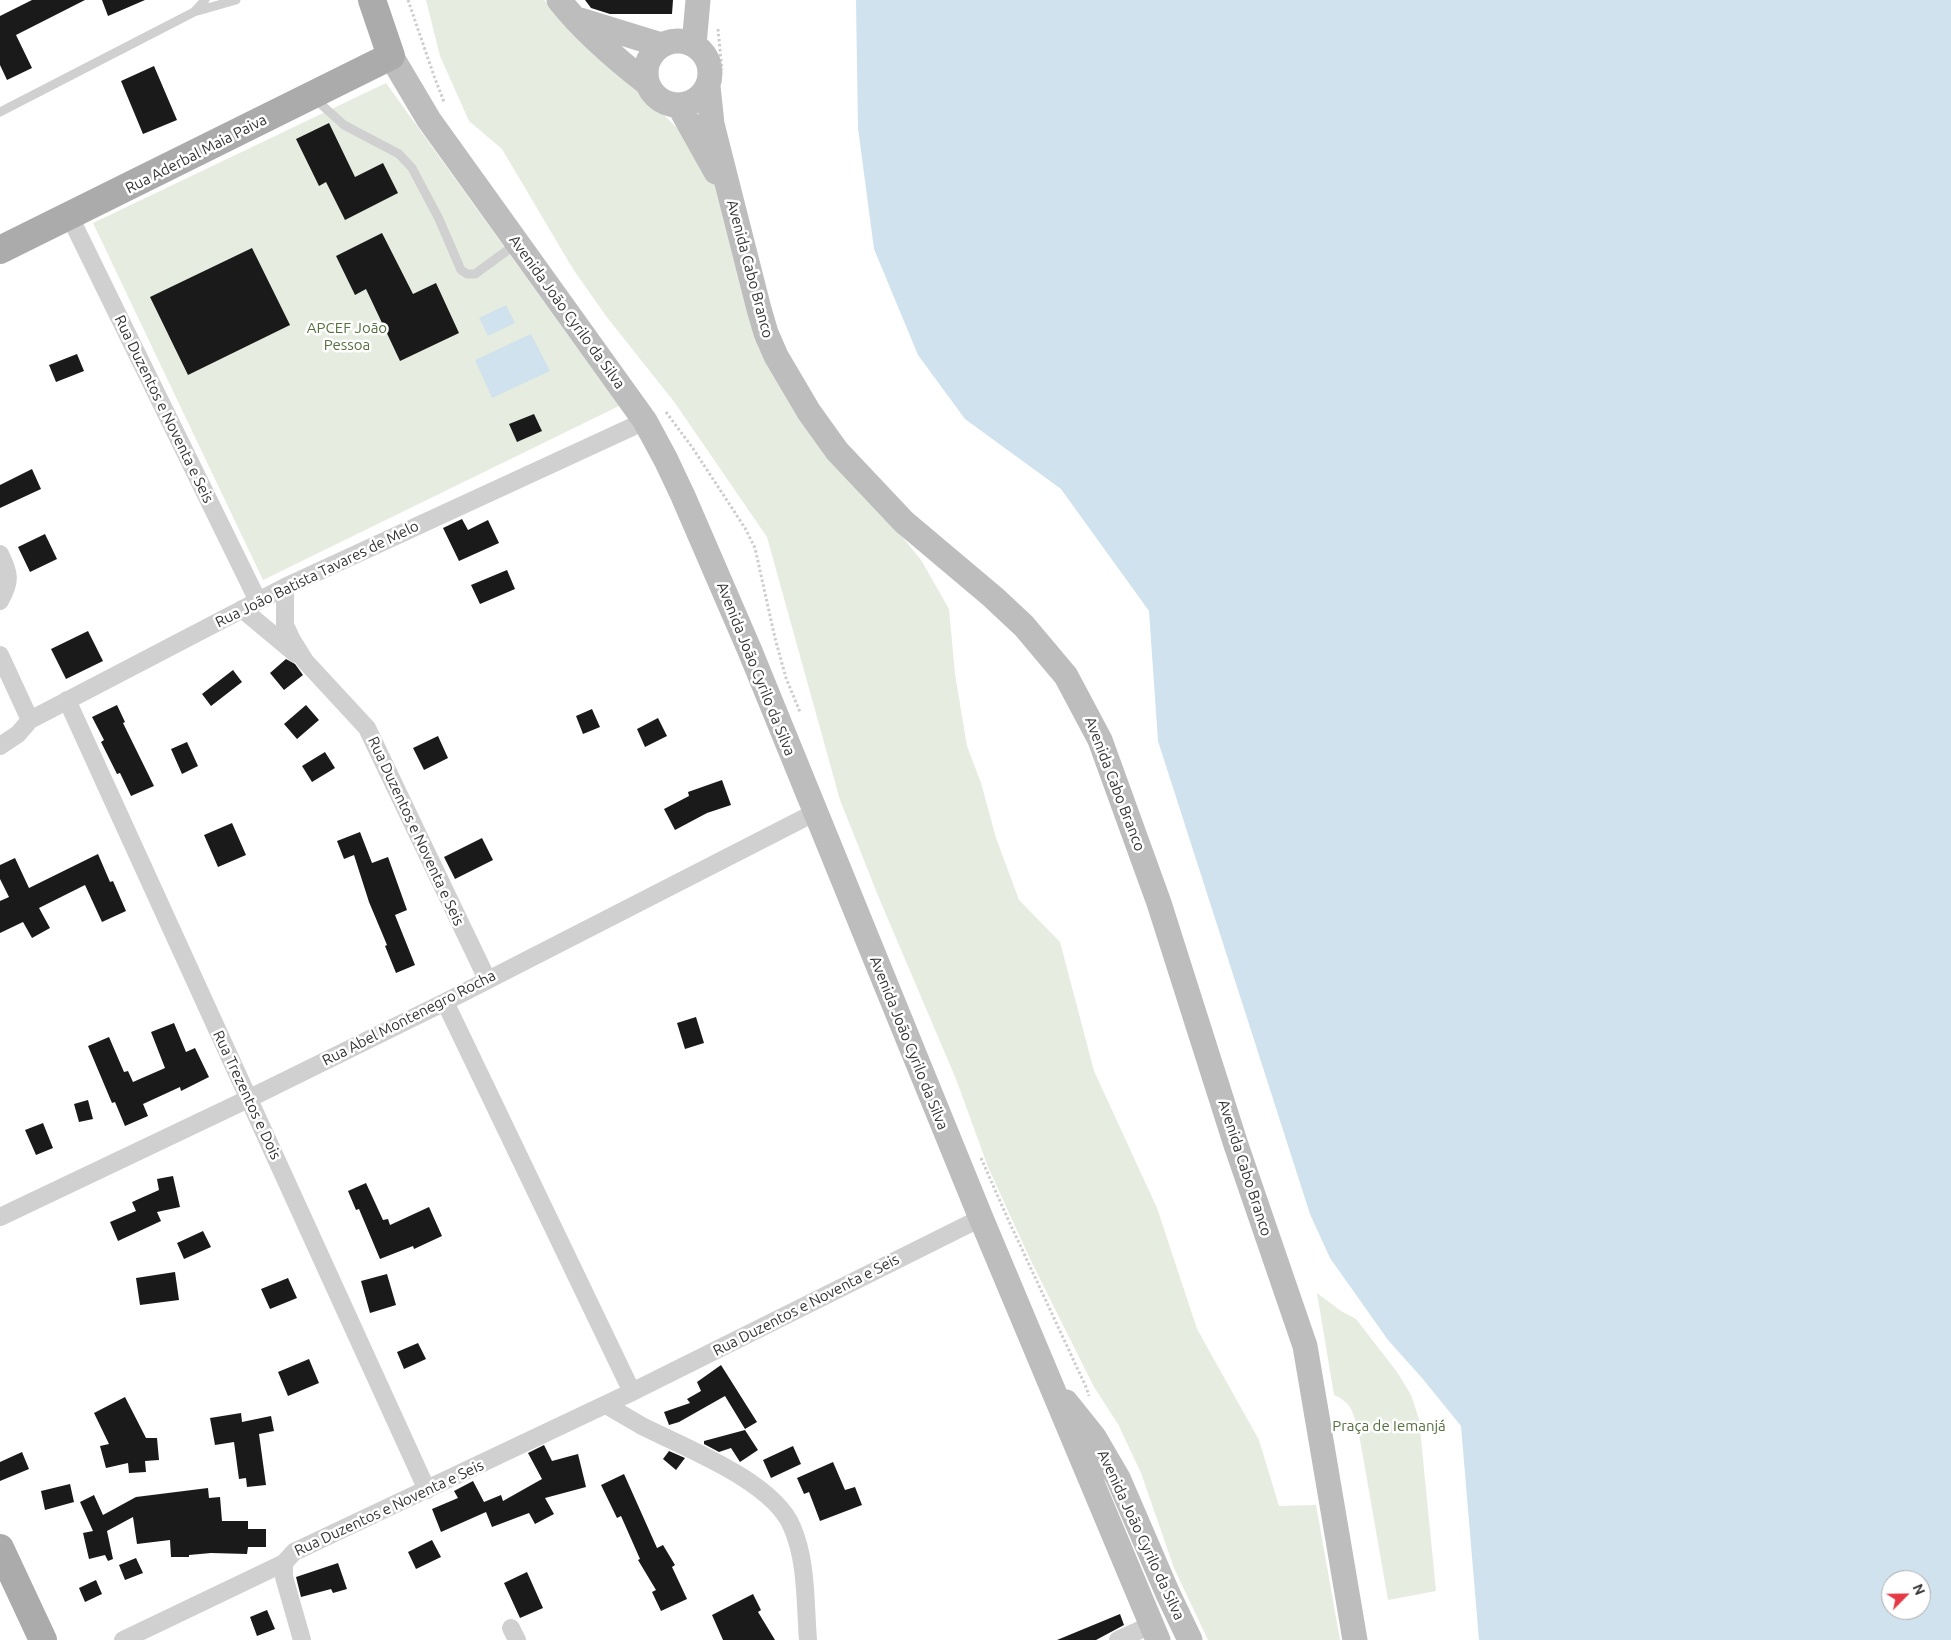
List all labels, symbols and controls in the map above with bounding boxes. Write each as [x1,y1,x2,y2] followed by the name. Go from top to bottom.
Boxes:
[122,111,270,197] street label: Rua Aderbal Maia Paiva
[723,198,777,340] street label: Avenida Cabo Branco
[505,232,629,392] street label: Avenida João Cyrilo da Silva
[111,312,217,506] street label: Rua Duzentos e Noventa e Seis
[307,319,387,354] park label: APCEF João Pessoa
[212,517,422,631] street label: Rua João Batista Tavares de Melo
[713,580,799,758] street label: Avenida João Cyrilo da Silva
[1081,714,1149,854] street label: Avenida Cabo Branco
[364,734,468,928] street label: Rua Duzentos e Noventa e Seis
[866,954,952,1132] street label: Avenida João Cyrilo da Silva
[319,966,499,1070] street label: Rua Abel Montenegro Rocha
[209,1028,285,1162] street label: Rua Trezentos e Dois
[1214,1098,1276,1238] street label: Avenida Cabo Branco
[710,1250,902,1360] street label: Rua Duzentos e Noventa e Seis
[1332,1417,1446,1435] park label: Praça de Iemanjá
[1094,1447,1188,1623] street label: Avenida João Cyrilo da Silva
[292,1456,486,1560] street label: Rua Duzentos e Noventa e Seis
[1881,1570,1931,1620] north arrow
[1909,1582,1928,1597] text: N

